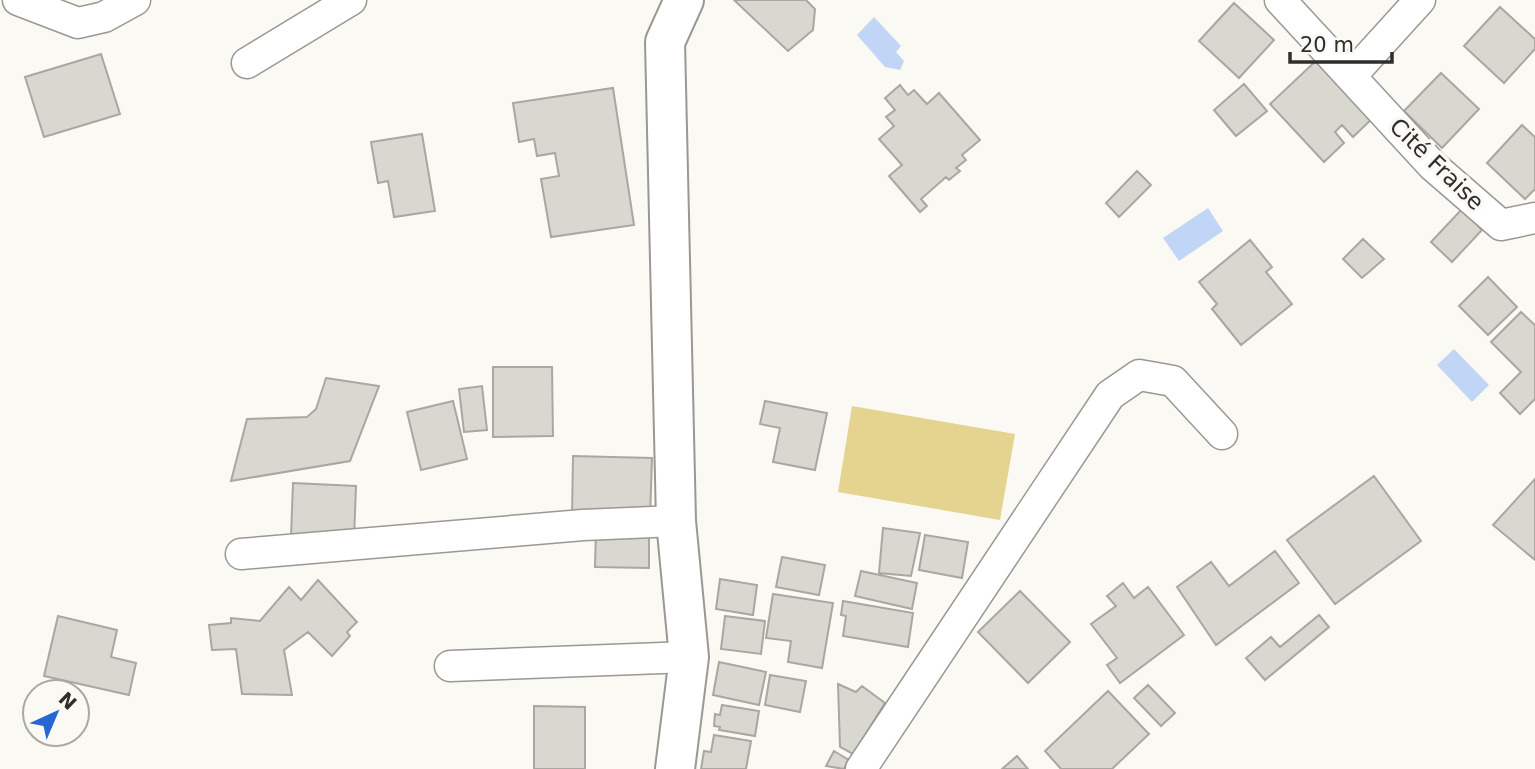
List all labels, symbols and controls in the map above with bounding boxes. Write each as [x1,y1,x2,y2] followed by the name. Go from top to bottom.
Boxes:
[1290,21,1392,65] scale bar
[1300,33,1354,57] text: 20 m
[1385,113,1489,215] street label: Cité Fraise
[21,678,91,748] north arrow
[54,687,81,714] text: N

